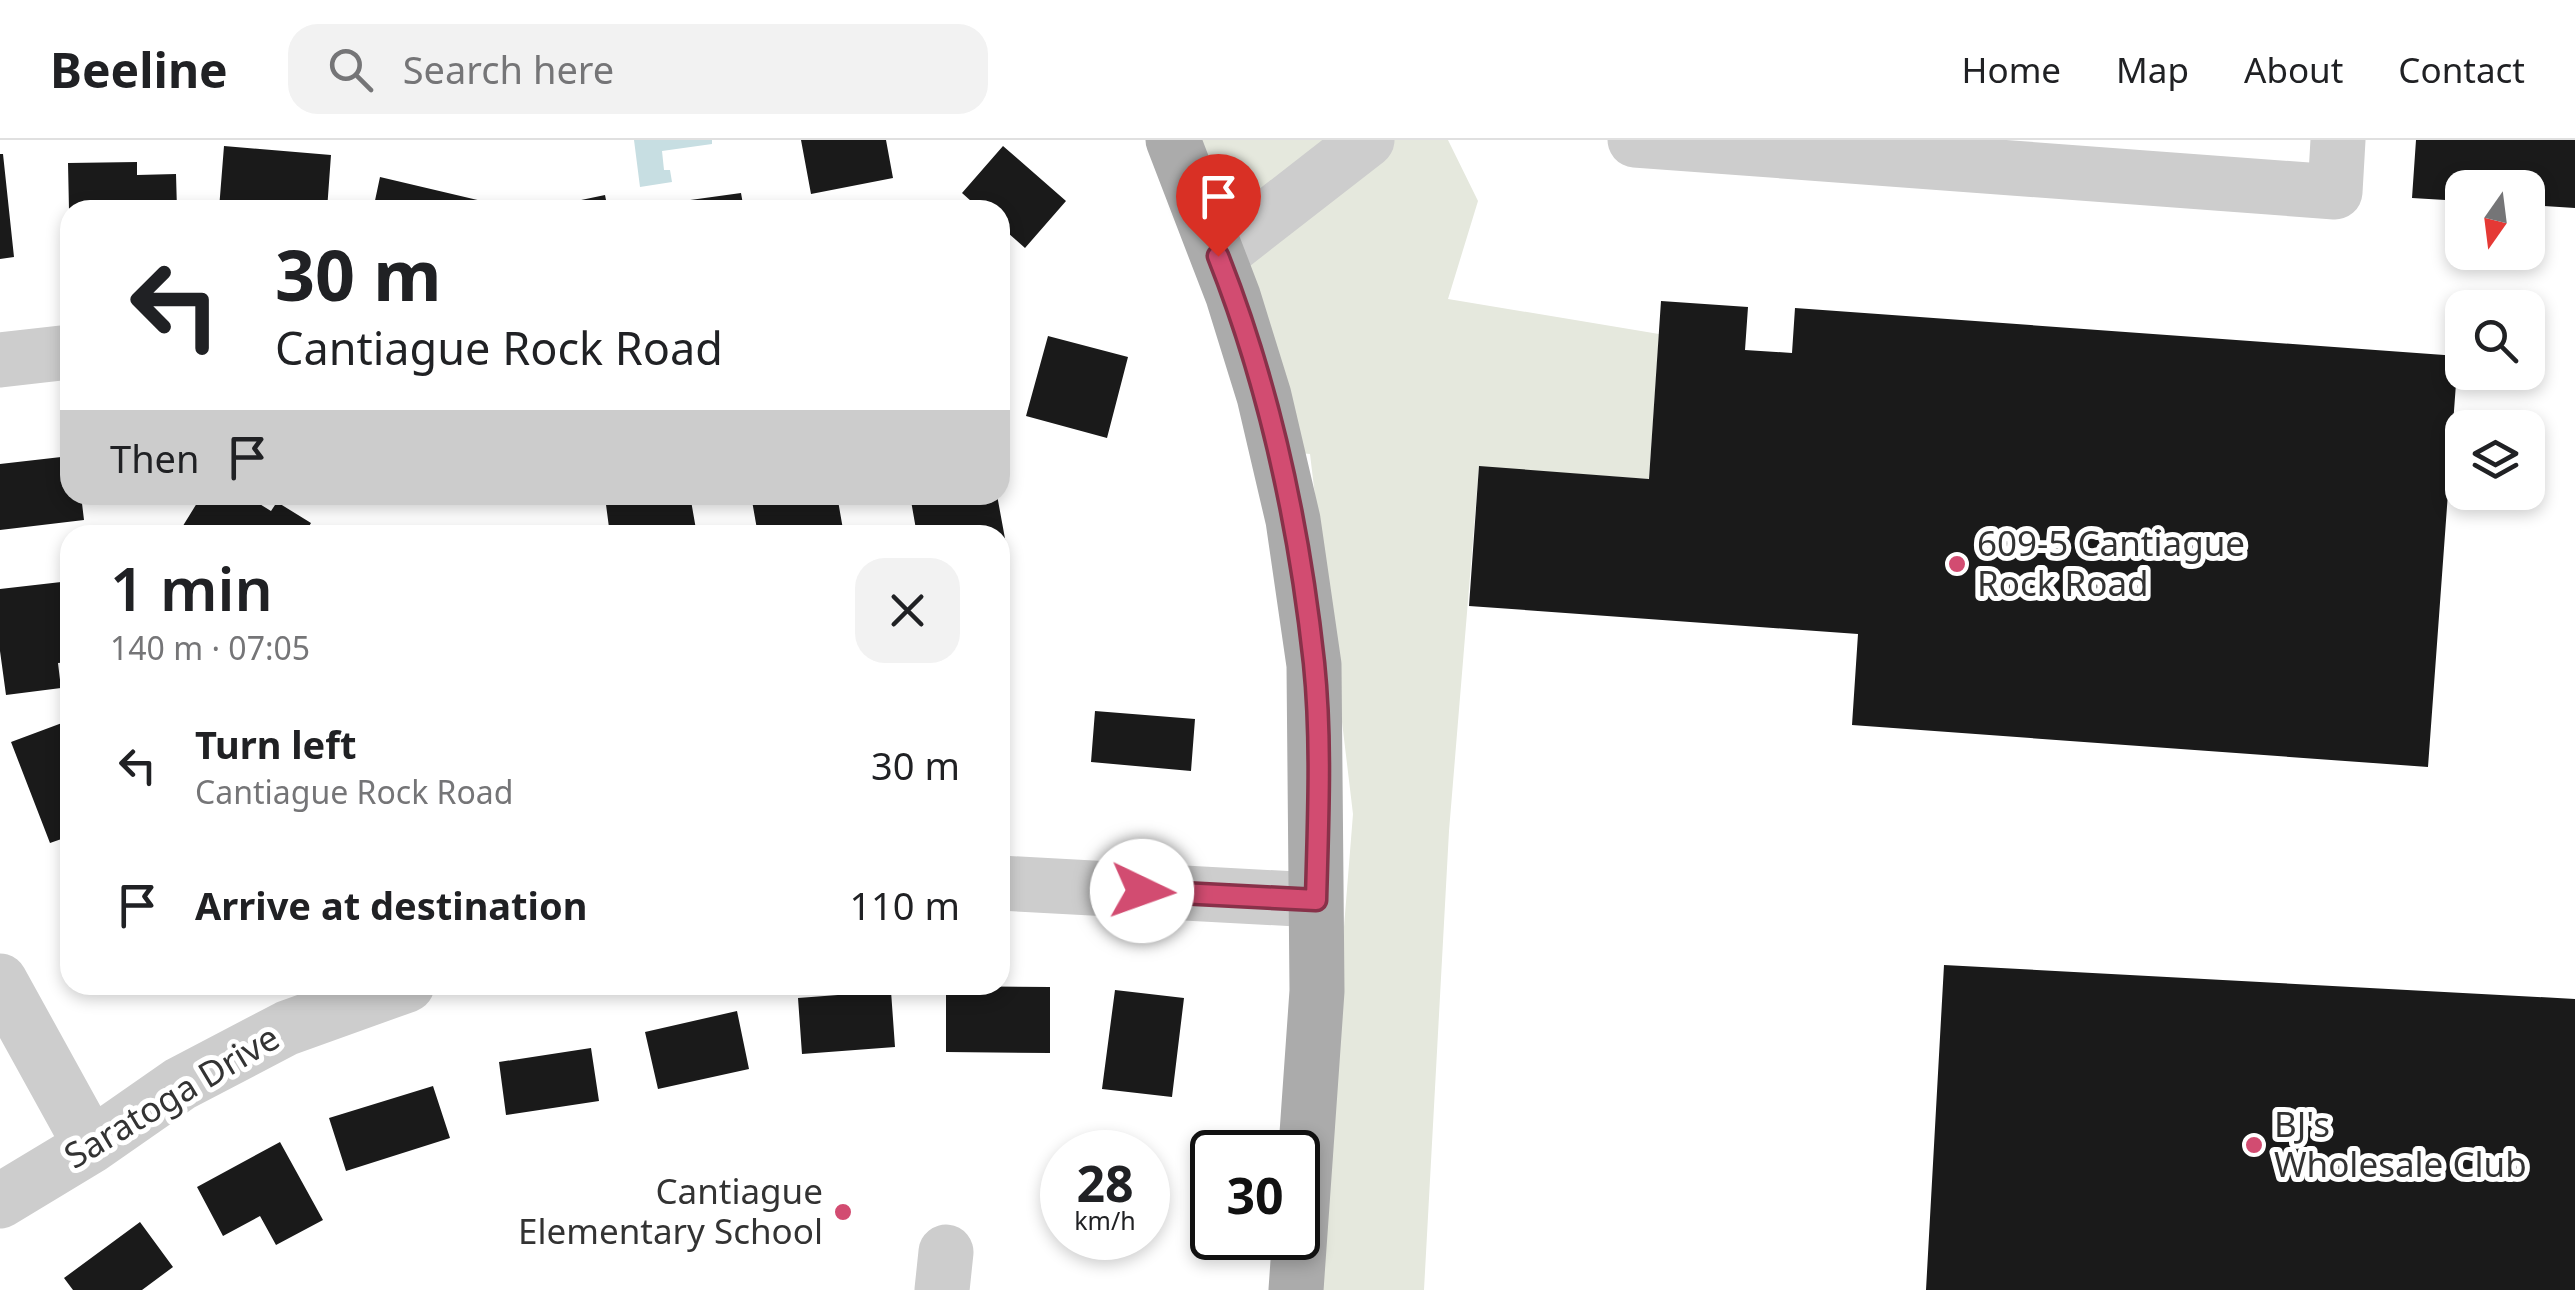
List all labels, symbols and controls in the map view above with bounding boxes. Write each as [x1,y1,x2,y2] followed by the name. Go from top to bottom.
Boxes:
[288,24,988,114] search box
[50,37,228,102] text: Beeline
[323,42,378,97] icon: search
[403,43,614,95] text: Search here
[1962,46,2061,93] text: Home
[2116,46,2189,93] text: Map
[2244,46,2343,93] text: About
[2398,46,2525,93] text: Contact
[1176,154,1261,257] pin
[1191,169,1246,224] icon: arrive
[2445,170,2545,270] north arrow
[2445,170,2545,510] map controls
[275,226,442,322] text: 30 m
[110,240,240,370] icon: left
[2445,290,2545,390] button: search
[275,317,723,378] text: Cantiague Rock Road
[2445,410,2545,510] button: layers
[220,430,275,485] icon: arrive
[110,432,200,484] text: Then
[1977,519,2245,606] place label: 609-5 Cantiague Rock Road
[110,547,273,629] text: 1 min
[1946,553,1968,575] marker: 609-5 Cantiague Rock Road
[855,558,960,663] button: close
[110,626,310,669] text: 140 m · 07:05
[195,718,357,770] text: Turn left
[110,738,165,793] icon: left
[871,739,960,791] text: 30 m
[195,770,513,813] text: Cantiague Rock Road
[1090,839,1194,943] position arrow
[110,878,165,933] icon: arrive
[195,879,587,931] text: Arrive at destination
[849,879,960,931] text: 110 m
[55,1013,287,1178] street label: Saratoga Drive
[2274,1100,2527,1187] place label: BJ's Wholesale Club
[1190,1130,1320,1260] speed limit sign: 30
[2243,1134,2265,1156] marker: BJ's Wholesale Club
[1076,1149,1134,1217] text: 28
[518,1167,823,1254] place label: Cantiague Elementary School
[832,1201,854,1223] marker: Cantiague Elementary School
[1074,1203,1136,1237] text: km/h

